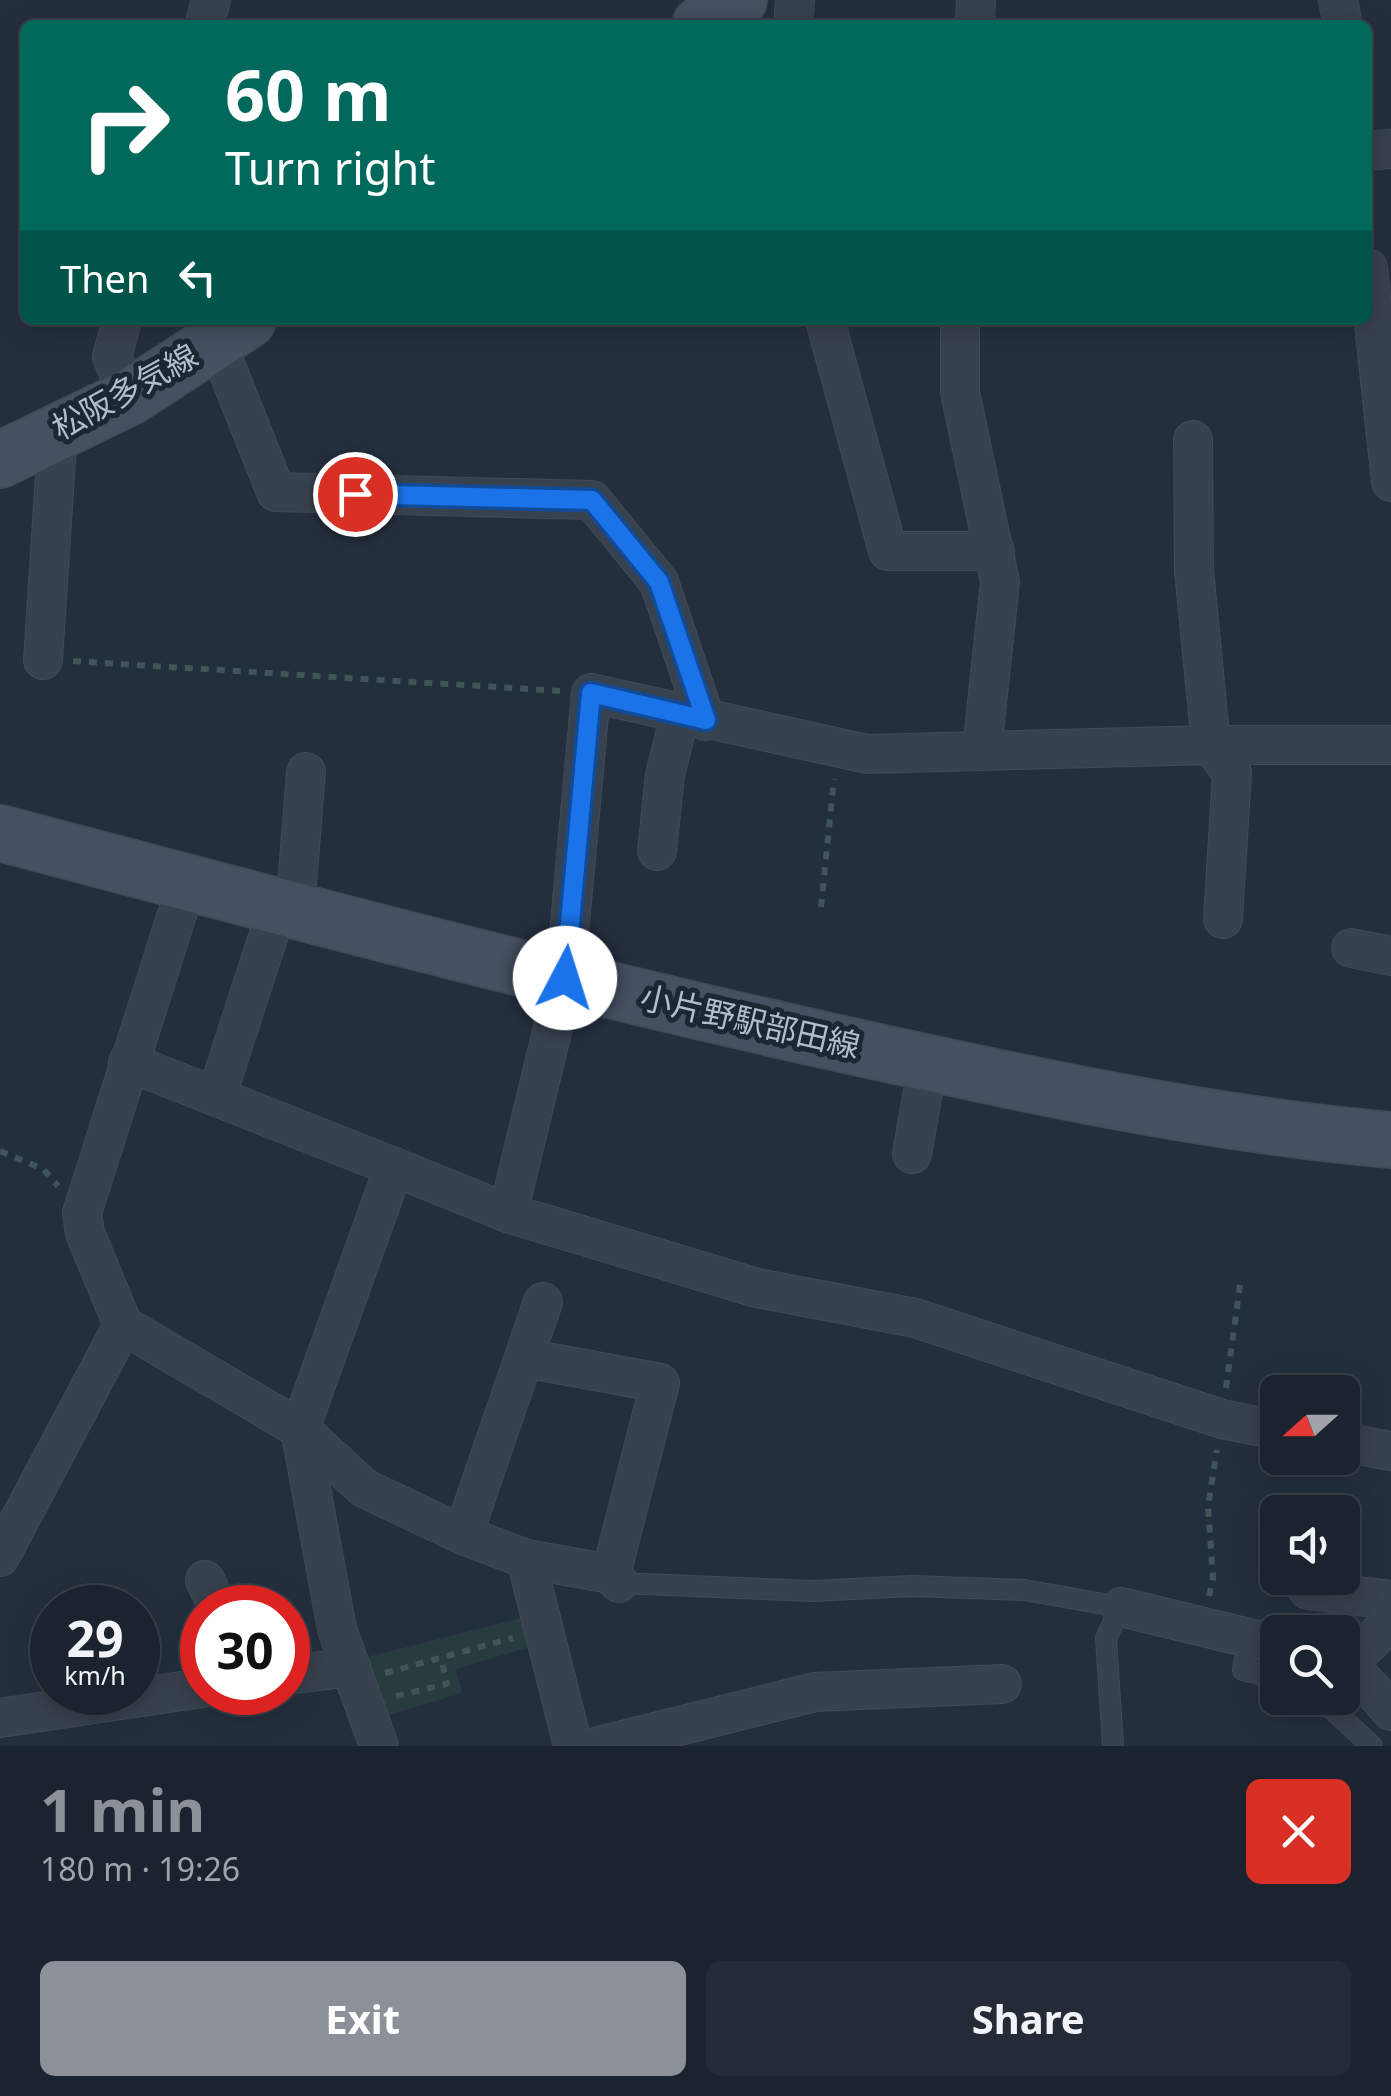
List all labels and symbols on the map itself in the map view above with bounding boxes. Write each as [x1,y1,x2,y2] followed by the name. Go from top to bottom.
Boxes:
[44,333,205,448] street label: 松阪多気線
[313,452,398,537] pin
[513,926,617,1030] position arrow
[636,974,864,1067] street label: 小片野駅部田線
[1260,1375,1360,1475] north arrow
[180,1585,310,1715] speed limit sign: 30

